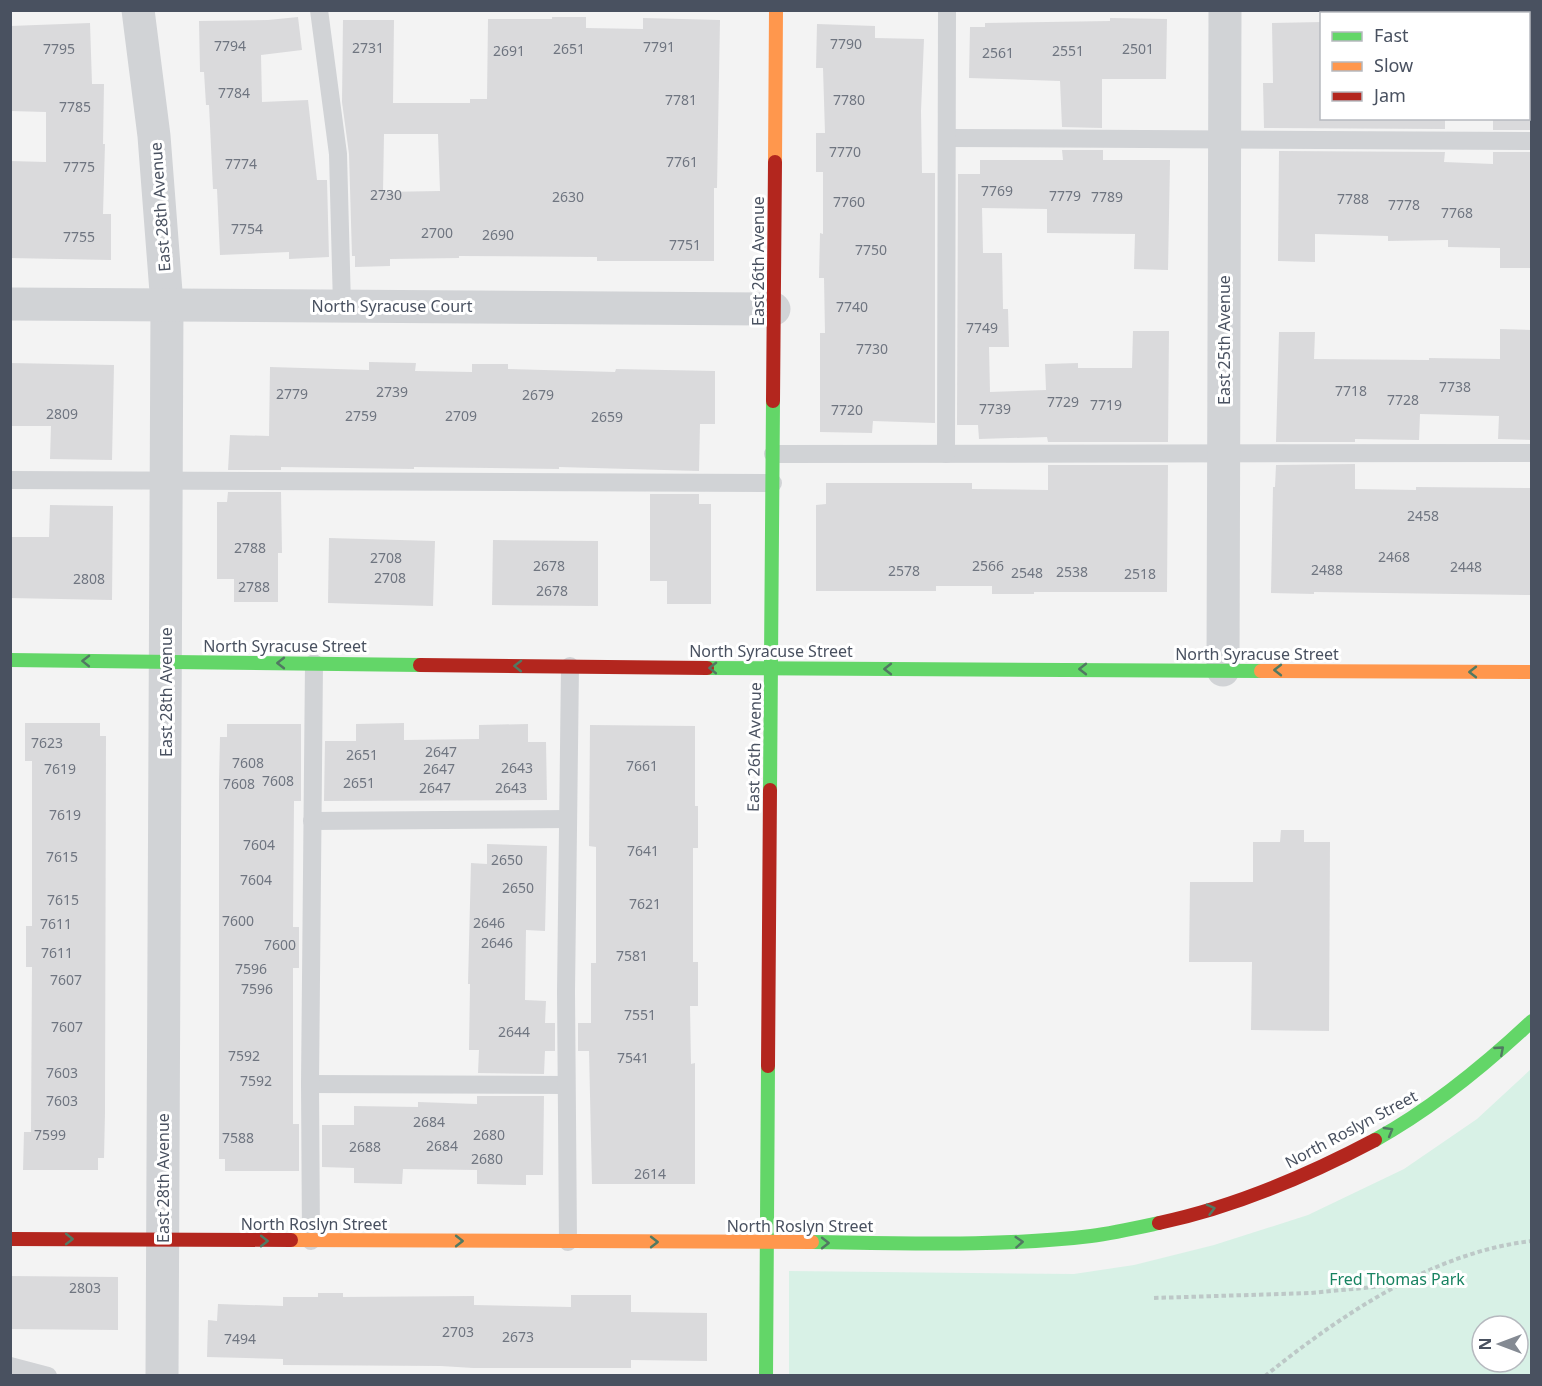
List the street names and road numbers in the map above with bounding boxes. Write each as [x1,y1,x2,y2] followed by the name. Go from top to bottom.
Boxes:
[145,142,175,272] street label: East 28th Avenue
[747,196,769,326] street label: East 26th Avenue
[1213,275,1235,405] street label: East 25th Avenue
[312,295,473,317] street label: North Syracuse Court
[155,627,177,757] street label: East 28th Avenue
[203,635,367,657] street label: North Syracuse Street
[689,640,853,662] street label: North Syracuse Street
[1175,643,1339,665] street label: North Syracuse Street
[742,682,766,812] street label: East 26th Avenue
[1281,1085,1421,1173] street label: North Roslyn Street
[152,1113,174,1243] street label: East 28th Avenue
[241,1213,388,1235] street label: North Roslyn Street
[727,1215,874,1237] street label: North Roslyn Street

